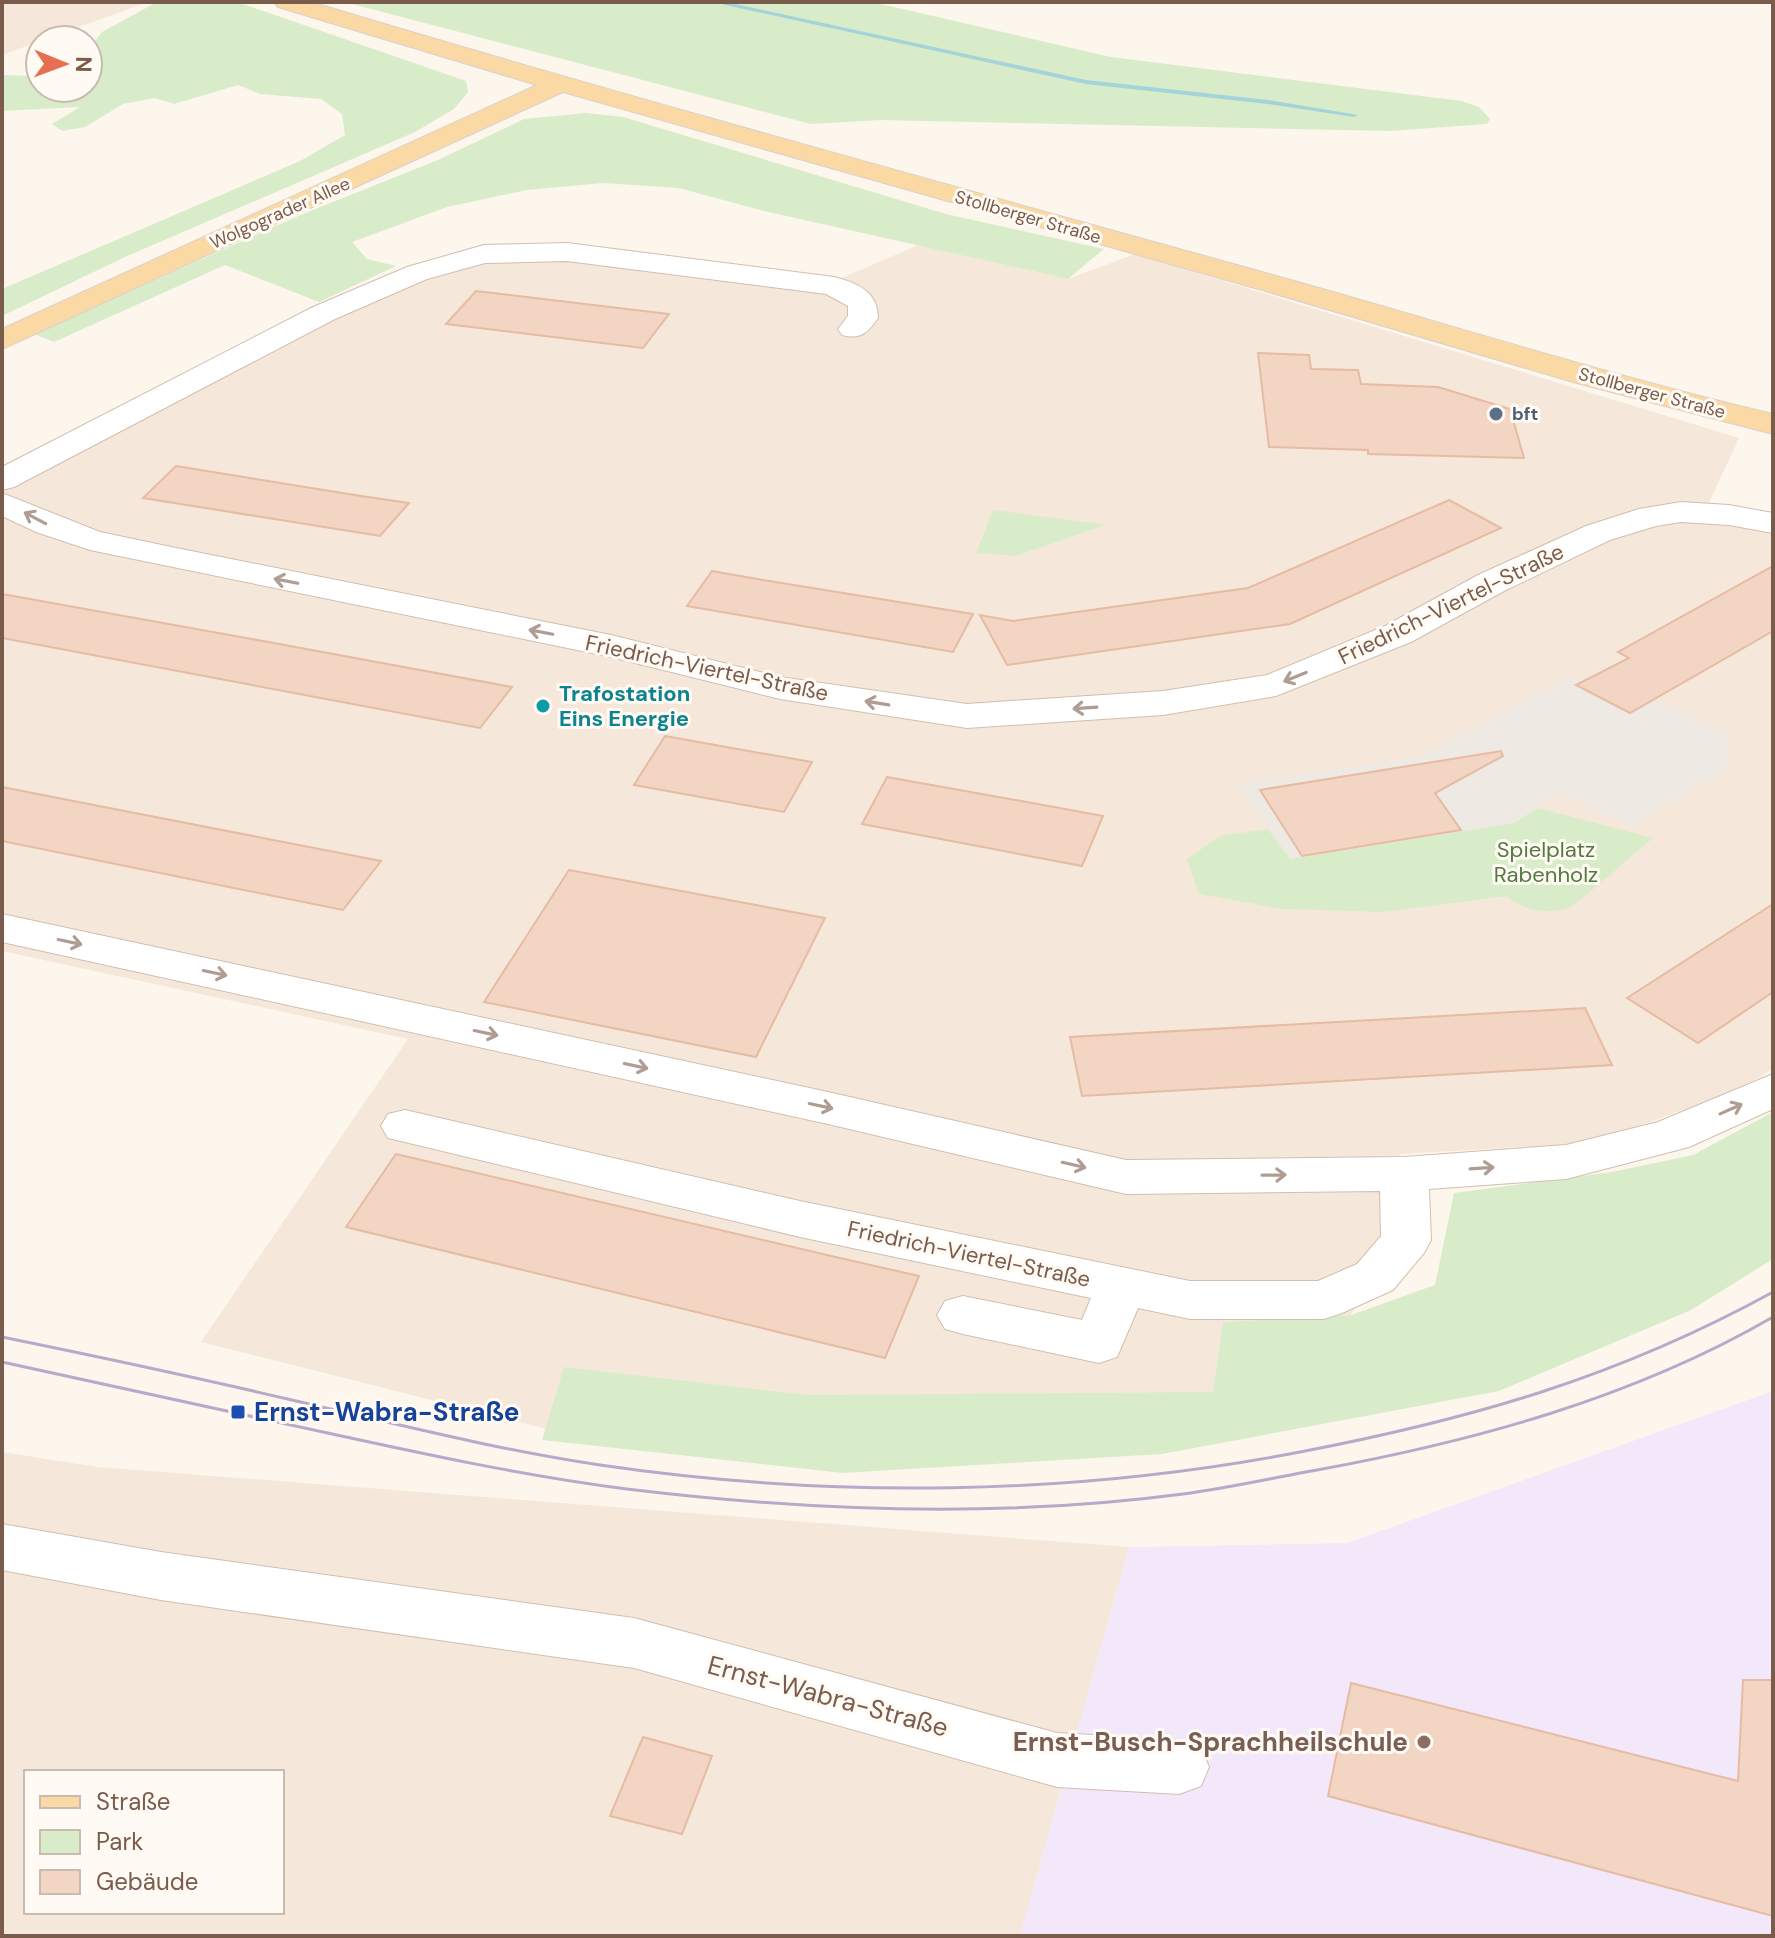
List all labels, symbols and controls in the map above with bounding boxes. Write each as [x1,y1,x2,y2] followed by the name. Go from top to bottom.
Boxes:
[24,24,104,104] north arrow
[69,56,98,73] text: N
[206,171,354,255] street label: Wolgograder Allee
[952,185,1104,249] street label: Stollberger Straße
[1576,362,1728,424] street label: Stollberger Straße
[1512,402,1538,426] place label: bft
[1487,405,1505,423] marker: bft
[23,510,47,525] one-way arrow
[1333,537,1569,671] street label: Friedrich-Viertel-Straße
[274,573,299,588] one-way arrow
[529,624,554,639] one-way arrow
[583,628,831,708] street label: Friedrich-Viertel-Straße
[1283,671,1308,685] one-way arrow
[559,679,690,733] place label: Trafostation Eins Energie
[865,694,890,709] one-way arrow
[534,697,552,715] marker: Trafostation Eins Energie
[1072,701,1099,716] one-way arrow
[1494,835,1598,889] park label: Spielplatz Rabenholz
[57,935,83,950] one-way arrow
[202,966,228,981] one-way arrow
[472,1026,498,1041] one-way arrow
[623,1059,648,1074] one-way arrow
[808,1099,833,1114] one-way arrow
[1718,1100,1742,1115] one-way arrow
[1061,1158,1087,1173] one-way arrow
[1468,1160,1495,1175] one-way arrow
[1260,1167,1287,1183] one-way arrow
[845,1214,1093,1294] street label: Friedrich-Viertel-Straße
[254,1395,520,1429] place label: Ernst-Wabra-Straße
[229,1403,247,1421] marker: Ernst-Wabra-Straße
[704,1648,952,1744] street label: Ernst-Wabra-Straße
[1013,1725,1408,1759] place label: Ernst-Busch-Sprachheilschule
[1415,1733,1433,1751] marker: Ernst-Busch-Sprachheilschule
[24,1770,284,1914] legend
[96,1786,170,1817] text: Straße
[96,1826,143,1857] text: Park
[96,1866,198,1897] text: Gebäude

